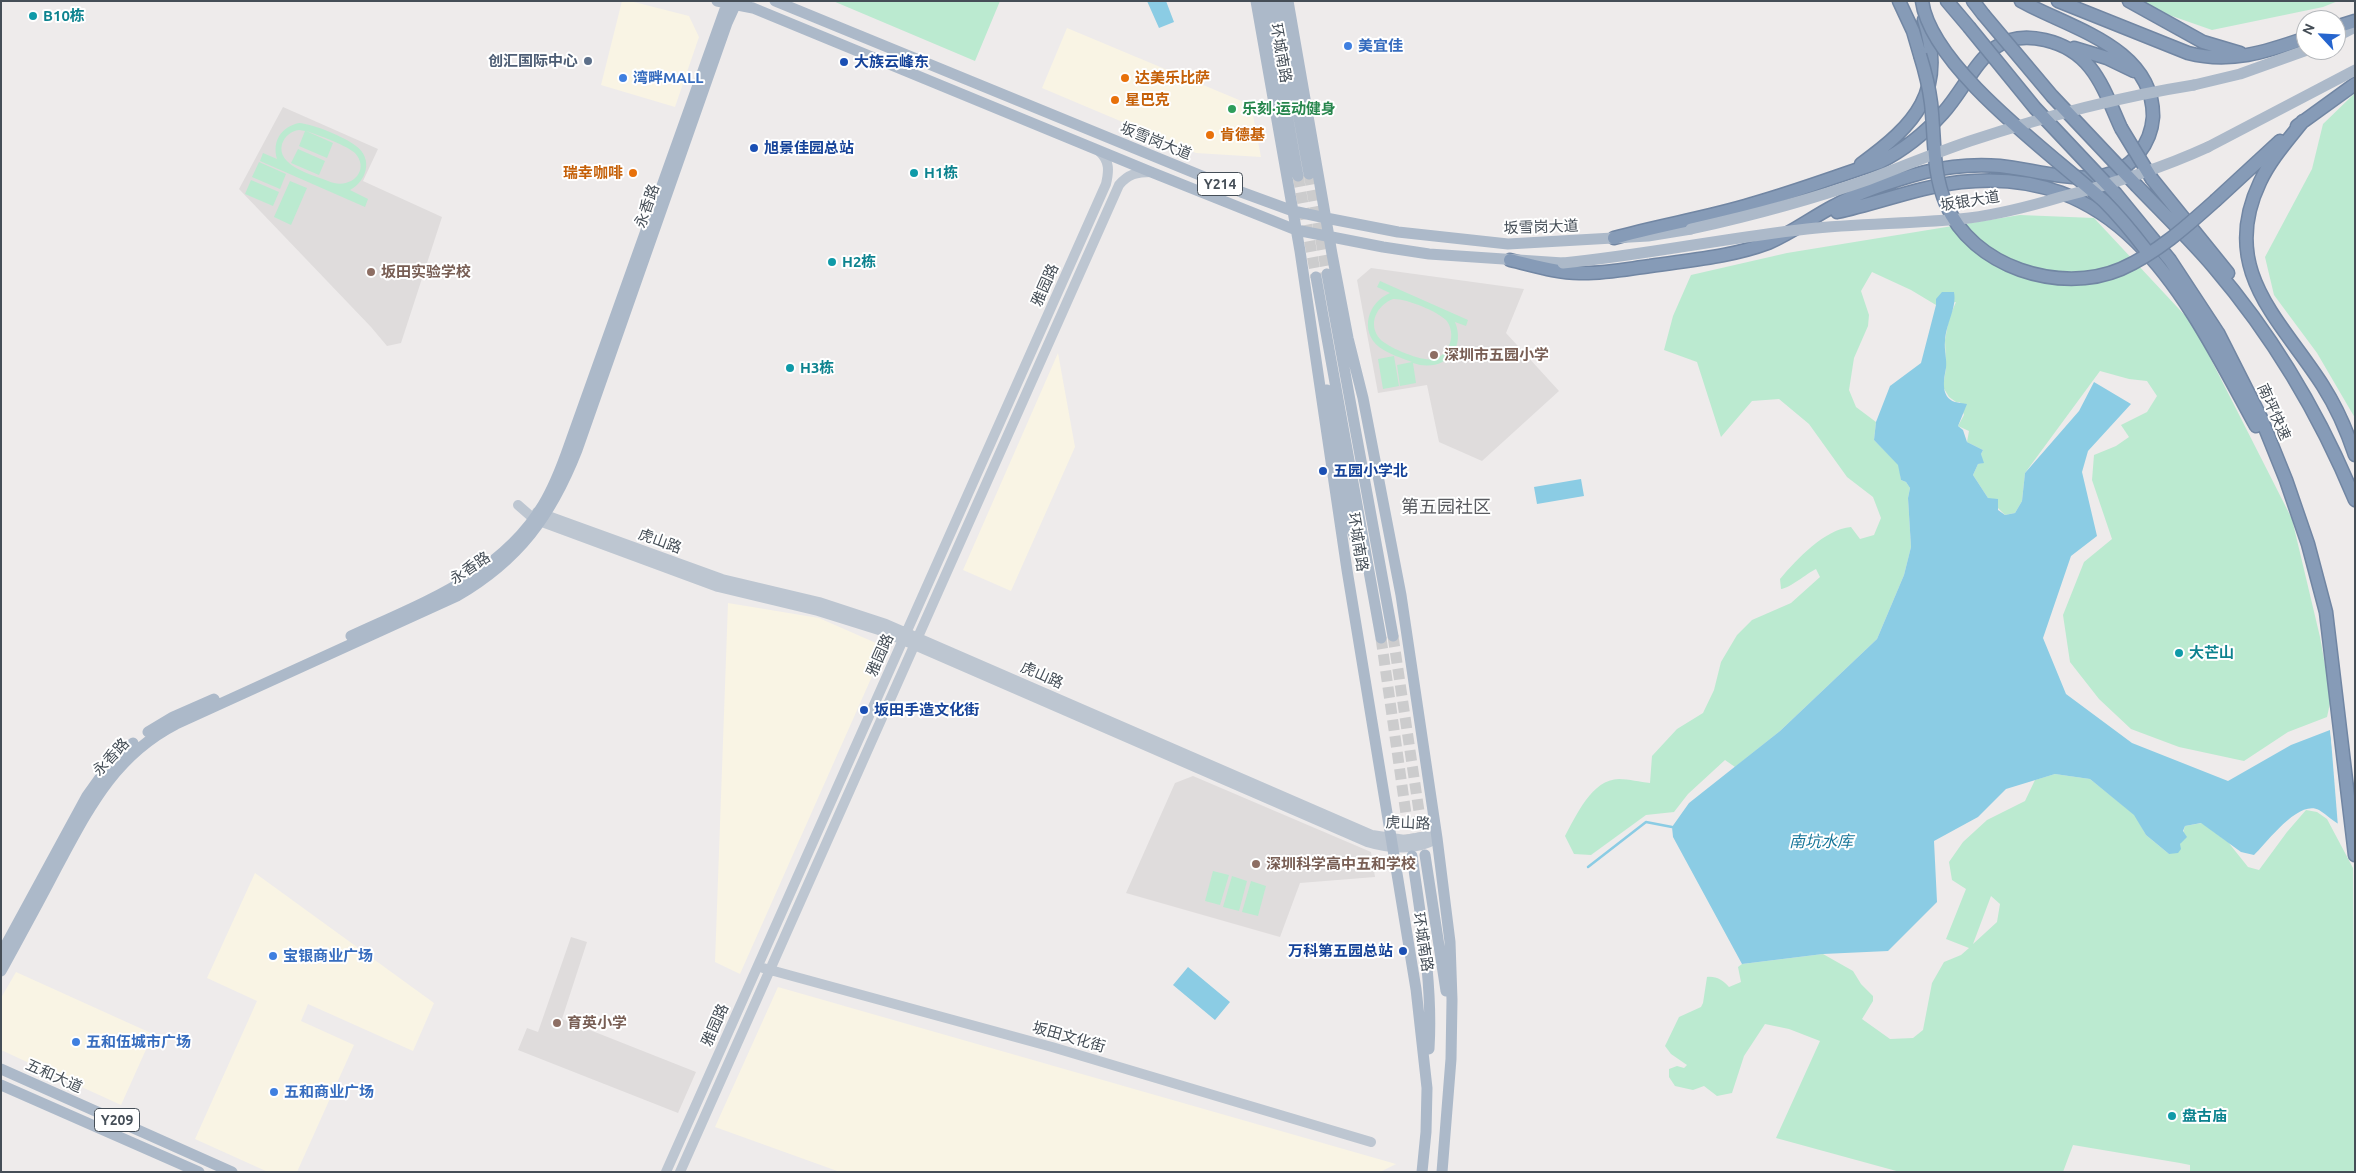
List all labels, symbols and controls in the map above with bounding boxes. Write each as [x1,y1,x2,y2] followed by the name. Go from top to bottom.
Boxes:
[43,7,85,25] place label: B10栋
[27,10,39,22] marker: B10栋
[2296,10,2346,60] north arrow
[2299,21,2318,37] text: N
[1267,22,1295,84] street label: 环城南路
[1358,37,1403,55] place label: 美宜佳
[1342,40,1354,52] marker: 美宜佳
[488,52,578,70] place label: 创汇国际中心
[854,53,929,71] place label: 大族云峰东
[582,55,594,67] marker: 创汇国际中心
[838,56,850,68] marker: 大族云峰东
[633,69,703,87] place label: 湾畔MALL
[1135,69,1210,87] place label: 达美乐比萨
[617,72,629,84] marker: 湾畔MALL
[1119,72,1131,84] marker: 达美乐比萨
[1125,91,1170,109] place label: 星巴克
[1109,94,1121,106] marker: 星巴克
[1242,100,1336,118] place label: 乐刻·运动健身
[1226,103,1238,115] marker: 乐刻·运动健身
[1118,119,1194,163] street label: 坂雪岗大道
[1220,126,1265,144] place label: 肯德基
[1204,129,1216,141] marker: 肯德基
[764,139,854,157] place label: 旭景佳园总站
[748,142,760,154] marker: 旭景佳园总站
[563,164,623,182] place label: 瑞幸咖啡
[924,164,958,182] place label: H1栋
[627,167,639,179] marker: 瑞幸咖啡
[908,167,920,179] marker: H1栋
[1198,172,1242,195] road number: Y214
[631,182,663,230] street label: 永香路
[1939,187,2001,215] street label: 坂银大道
[1503,217,1579,237] street label: 坂雪岗大道
[842,253,876,271] place label: H2栋
[826,256,838,268] marker: H2栋
[1028,261,1062,309] street label: 雅园路
[381,263,471,281] place label: 坂田实验学校
[365,266,377,278] marker: 坂田实验学校
[1444,346,1549,364] place label: 深圳市五园小学
[1428,349,1440,361] marker: 深圳市五园小学
[800,359,834,377] place label: H3栋
[784,362,796,374] marker: H3栋
[2254,381,2294,443] street label: 南坪快速
[1333,462,1408,480] place label: 五园小学北
[1317,465,1329,477] marker: 五园小学北
[1401,496,1491,518] district label: 第五园社区
[1344,511,1372,573] street label: 环城南路
[636,525,684,557] street label: 虎山路
[446,548,494,588] street label: 永香路
[863,631,897,679] street label: 雅园路
[2189,644,2234,662] place label: 大芒山
[2173,647,2185,659] marker: 大芒山
[1018,658,1066,692] street label: 虎山路
[874,701,979,719] place label: 坂田手造文化街
[858,704,870,716] marker: 坂田手造文化街
[89,734,133,780] street label: 永香路
[1385,813,1431,833] street label: 虎山路
[1789,832,1853,852] water label: 南坑水库
[1266,855,1416,873] place label: 深圳科学高中五和学校
[1250,858,1262,870] marker: 深圳科学高中五和学校
[1409,911,1437,973] street label: 环城南路
[1288,942,1393,960] place label: 万科第五园总站
[1397,945,1409,957] marker: 万科第五园总站
[283,947,373,965] place label: 宝银商业广场
[267,950,279,962] marker: 宝银商业广场
[698,1001,732,1049] street label: 雅园路
[567,1014,627,1032] place label: 育英小学
[551,1017,563,1029] marker: 育英小学
[1030,1018,1108,1056] street label: 坂田文化街
[86,1033,191,1051] place label: 五和伍城市广场
[70,1036,82,1048] marker: 五和伍城市广场
[23,1056,85,1096] street label: 五和大道
[284,1083,374,1101] place label: 五和商业广场
[268,1086,280,1098] marker: 五和商业广场
[2182,1107,2227,1125] place label: 盘古庙
[94,1108,140,1132] road number: Y209
[2166,1110,2178,1122] marker: 盘古庙

